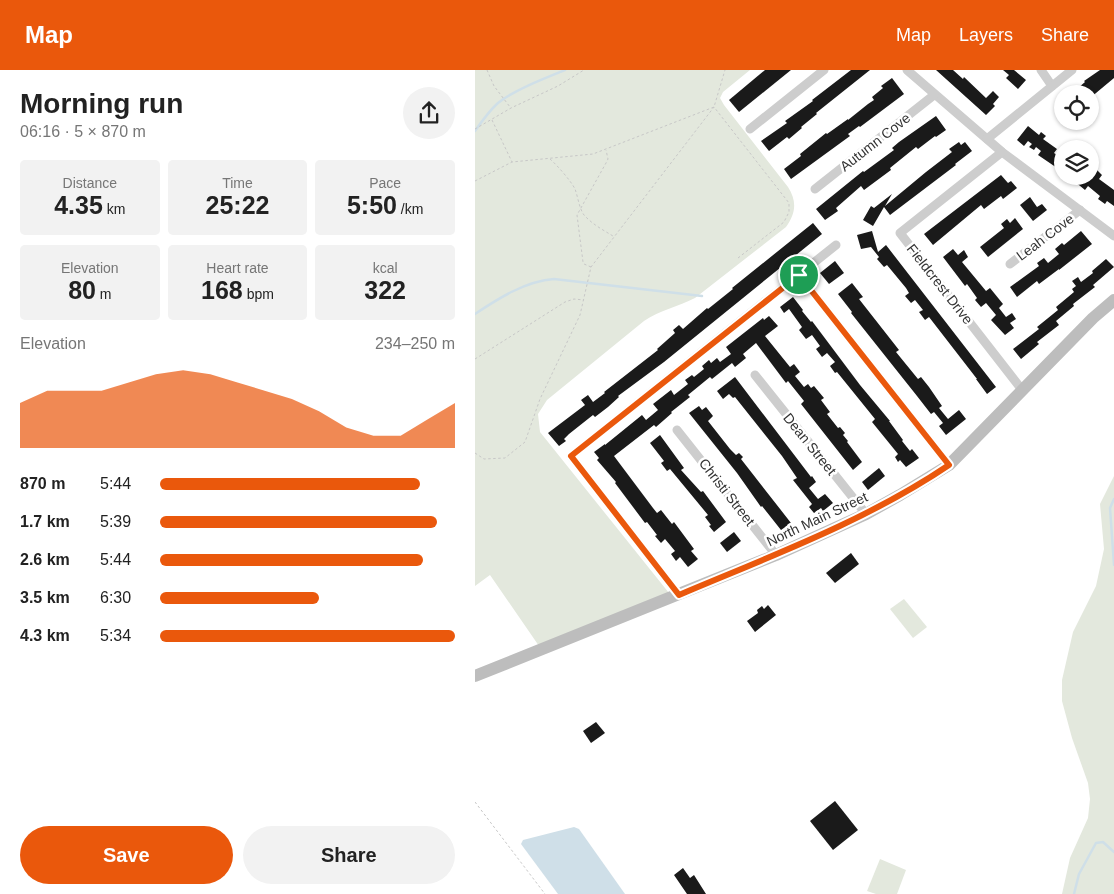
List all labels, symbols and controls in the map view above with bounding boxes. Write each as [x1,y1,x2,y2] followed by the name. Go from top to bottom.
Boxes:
[25,21,73,48] text: Map
[896,25,931,45] text: Map
[959,25,1013,45] text: Layers
[1041,25,1089,45] text: Share
[1054,85,1099,185] map controls
[1054,85,1099,130] button: locate
[403,87,455,139] button: share
[20,88,183,119] text: Morning run
[837,109,914,174] street label: Autumn Cove
[20,123,146,140] text: 06:16 · 5 × 870 m
[1054,140,1099,185] button: layers
[63,175,117,191] text: Distance
[222,175,253,191] text: Time
[369,175,401,191] text: Pace
[54,191,103,219] text: 4.35
[206,191,269,219] text: 25:22
[347,191,397,219] text: 5:50
[103,201,125,217] text: km
[397,201,423,217] text: /km
[1013,210,1077,264] street label: Leah Cove
[904,241,976,327] street label: Fieldcrest Drive
[778,254,820,296] pin
[61,260,119,276] text: Elevation
[206,260,269,276] text: Heart rate
[373,260,398,276] text: kcal
[785,261,813,289] icon: arrive
[68,276,96,304] text: 80
[201,276,243,304] text: 168
[364,276,406,304] text: 322
[96,286,112,302] text: m
[243,286,274,302] text: bpm
[20,335,86,352] text: Elevation
[375,335,455,352] text: 234–250 m
[780,410,840,478] street label: Dean Street
[696,455,758,529] street label: Christi Street
[20,475,65,492] text: 870 m
[100,475,131,492] text: 5:44
[764,489,870,549] street label: North Main Street
[20,513,70,530] text: 1.7 km
[100,513,131,530] text: 5:39
[20,551,70,568] text: 2.6 km
[100,551,131,568] text: 5:44
[20,589,70,606] text: 3.5 km
[100,589,131,606] text: 6:30
[20,627,70,644] text: 4.3 km
[100,627,131,644] text: 5:34
[20,826,233,884] button: Save
[243,826,455,884] button: Share

